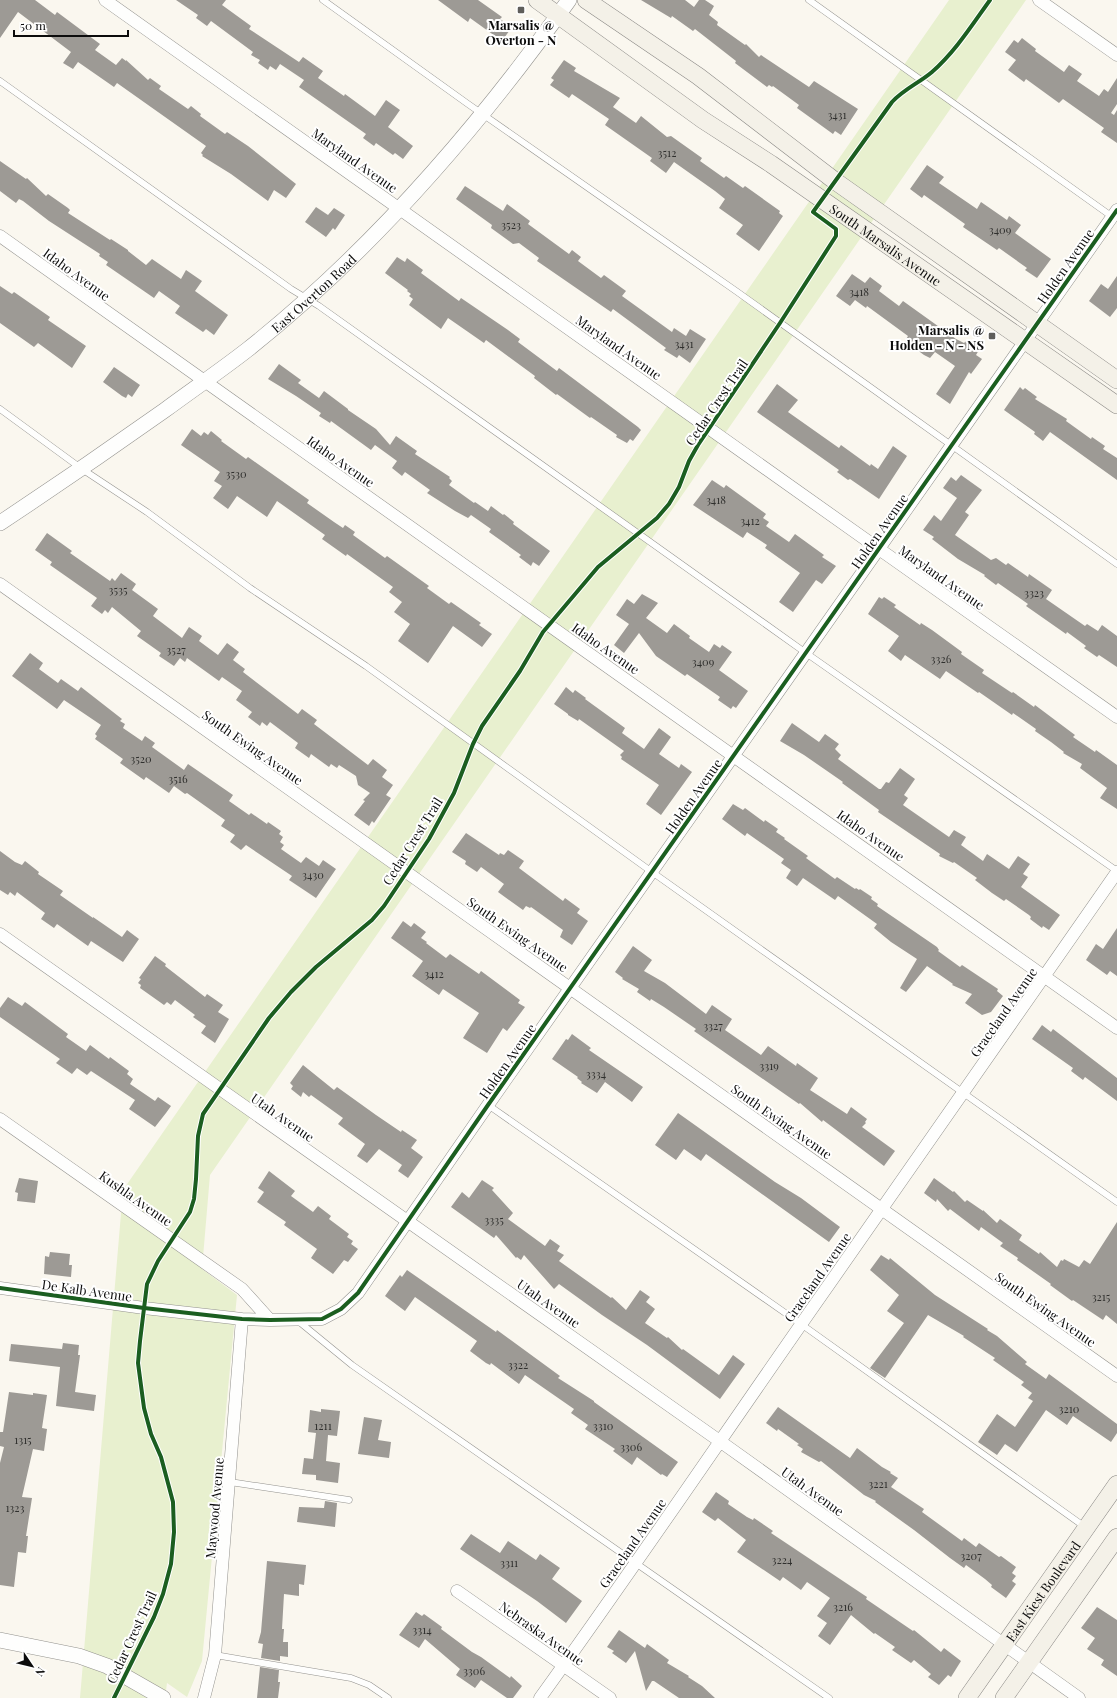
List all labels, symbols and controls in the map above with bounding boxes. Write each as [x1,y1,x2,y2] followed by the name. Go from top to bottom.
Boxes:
[516,5,526,15] marker: Marsalis @ Overton - N
[14,12,128,38] scale bar
[486,16,557,48] place label: Marsalis @ Overton - N
[20,17,46,33] text: 50 m
[827,107,847,122] house number: 3431
[309,124,402,196] street label: Maryland Avenue
[658,145,676,160] house number: 3512
[827,199,945,289] street label: South Marsalis Avenue
[501,217,521,232] house number: 3523
[989,222,1012,237] house number: 3409
[1033,225,1097,307] street label: Holden Avenue
[40,244,114,304] street label: Idaho Avenue
[267,250,359,336] street label: East Overton Road
[849,284,869,299] house number: 3418
[573,311,666,383] street label: Maryland Avenue
[890,321,985,353] place label: Marsalis @ Holden - N - NS
[987,331,997,341] marker: Marsalis @ Holden - N - NS
[674,336,694,351] house number: 3431
[681,355,751,448] street label: Cedar Crest Trail
[304,431,378,491] street label: Idaho Avenue
[225,466,247,481] house number: 3530
[847,490,911,572] street label: Holden Avenue
[706,492,726,507] house number: 3418
[740,513,760,528] house number: 3412
[896,541,989,613] street label: Maryland Avenue
[108,582,128,597] house number: 3535
[1024,585,1044,600] house number: 3323
[569,618,643,678] street label: Idaho Avenue
[166,642,186,657] house number: 3527
[931,651,952,666] house number: 3326
[692,654,715,669] house number: 3409
[199,706,307,788] street label: South Ewing Avenue
[130,751,152,766] house number: 3520
[661,755,725,837] street label: Holden Avenue
[168,771,188,786] house number: 3516
[378,794,446,888] street label: Cedar Crest Trail
[834,805,908,865] street label: Idaho Avenue
[302,867,324,882] house number: 3430
[464,893,572,975] street label: South Ewing Avenue
[966,964,1040,1060] street label: Graceland Avenue
[424,966,444,981] house number: 3412
[703,1018,723,1033] house number: 3327
[475,1020,539,1102] street label: Holden Avenue
[759,1058,779,1073] house number: 3319
[586,1066,607,1081] house number: 3334
[728,1080,836,1162] street label: South Ewing Avenue
[248,1089,318,1145] street label: Utah Avenue
[96,1167,176,1230] street label: Kushla Avenue
[484,1212,504,1227] house number: 3335
[780,1229,854,1325] street label: Graceland Avenue
[992,1268,1100,1350] street label: South Ewing Avenue
[41,1275,134,1305] street label: De Kalb Avenue
[514,1275,584,1331] street label: Utah Avenue
[1092,1289,1111,1304] house number: 3215
[508,1357,528,1372] house number: 3322
[1059,1401,1080,1416] house number: 3210
[314,1418,332,1433] house number: 1211
[593,1418,614,1433] house number: 3310
[14,1432,32,1447] house number: 1315
[620,1439,642,1454] house number: 3306
[201,1456,227,1559] street label: Maywood Avenue
[778,1463,848,1520] street label: Utah Avenue
[868,1476,888,1491] house number: 3221
[595,1495,669,1591] street label: Graceland Avenue
[5,1500,25,1515] house number: 1323
[1001,1537,1084,1644] street label: East Kiest Boulevard
[960,1548,982,1563] house number: 3207
[772,1552,793,1567] house number: 3224
[500,1555,518,1570] house number: 3311
[102,1588,160,1686] street label: Cedar Crest Trail
[496,1597,588,1669] street label: Nebraska Avenue
[833,1599,853,1614] house number: 3216
[412,1622,432,1637] house number: 3314
[12,1646,52,1686] north arrow
[463,1663,485,1678] house number: 3306
[32,1664,49,1680] text: N

